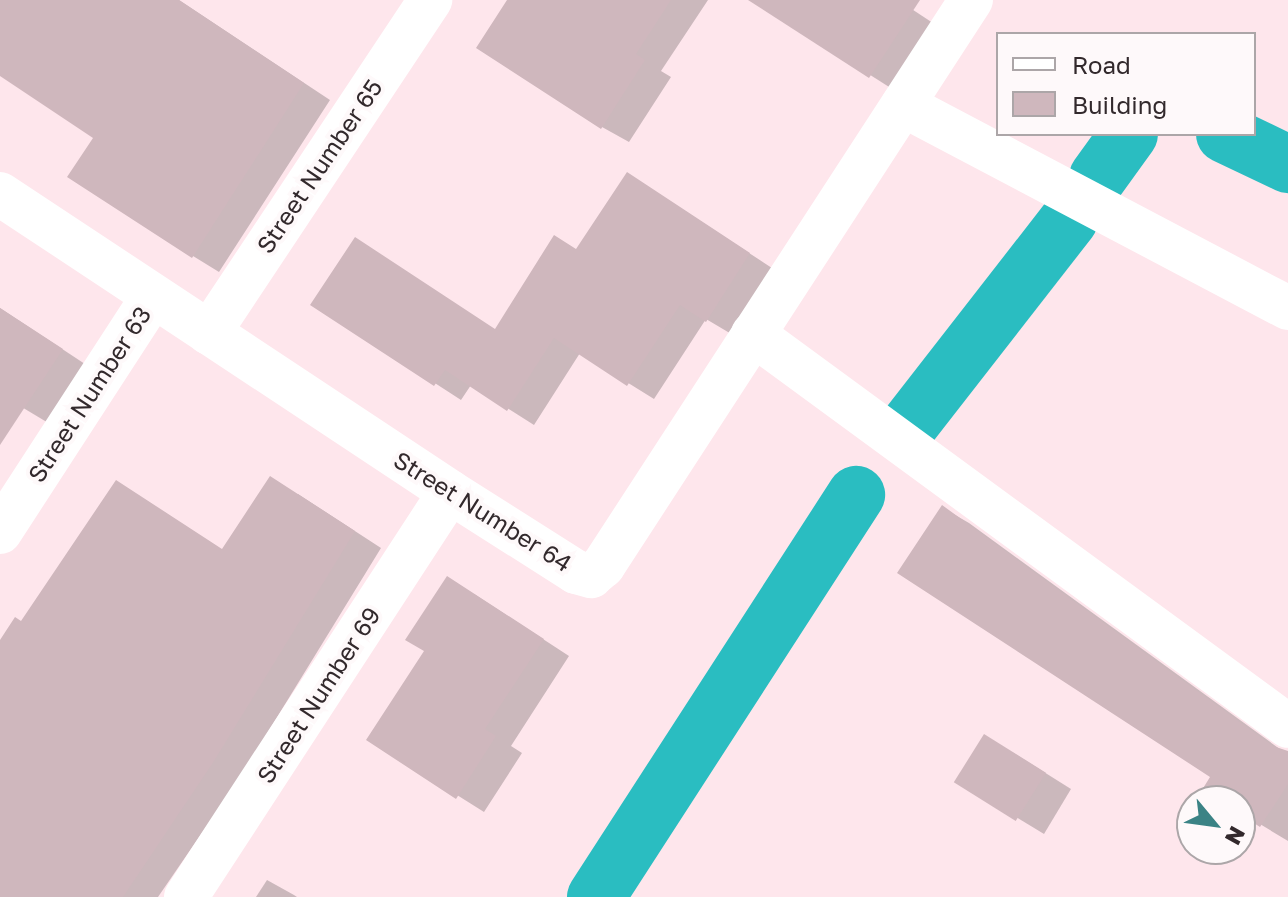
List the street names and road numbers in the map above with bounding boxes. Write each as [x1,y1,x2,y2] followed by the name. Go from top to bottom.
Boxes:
[250,74,388,258] street label: Street Number 65
[21,301,157,487] street label: Street Number 63
[389,445,577,577] street label: Street Number 64
[250,602,386,788] street label: Street Number 69

